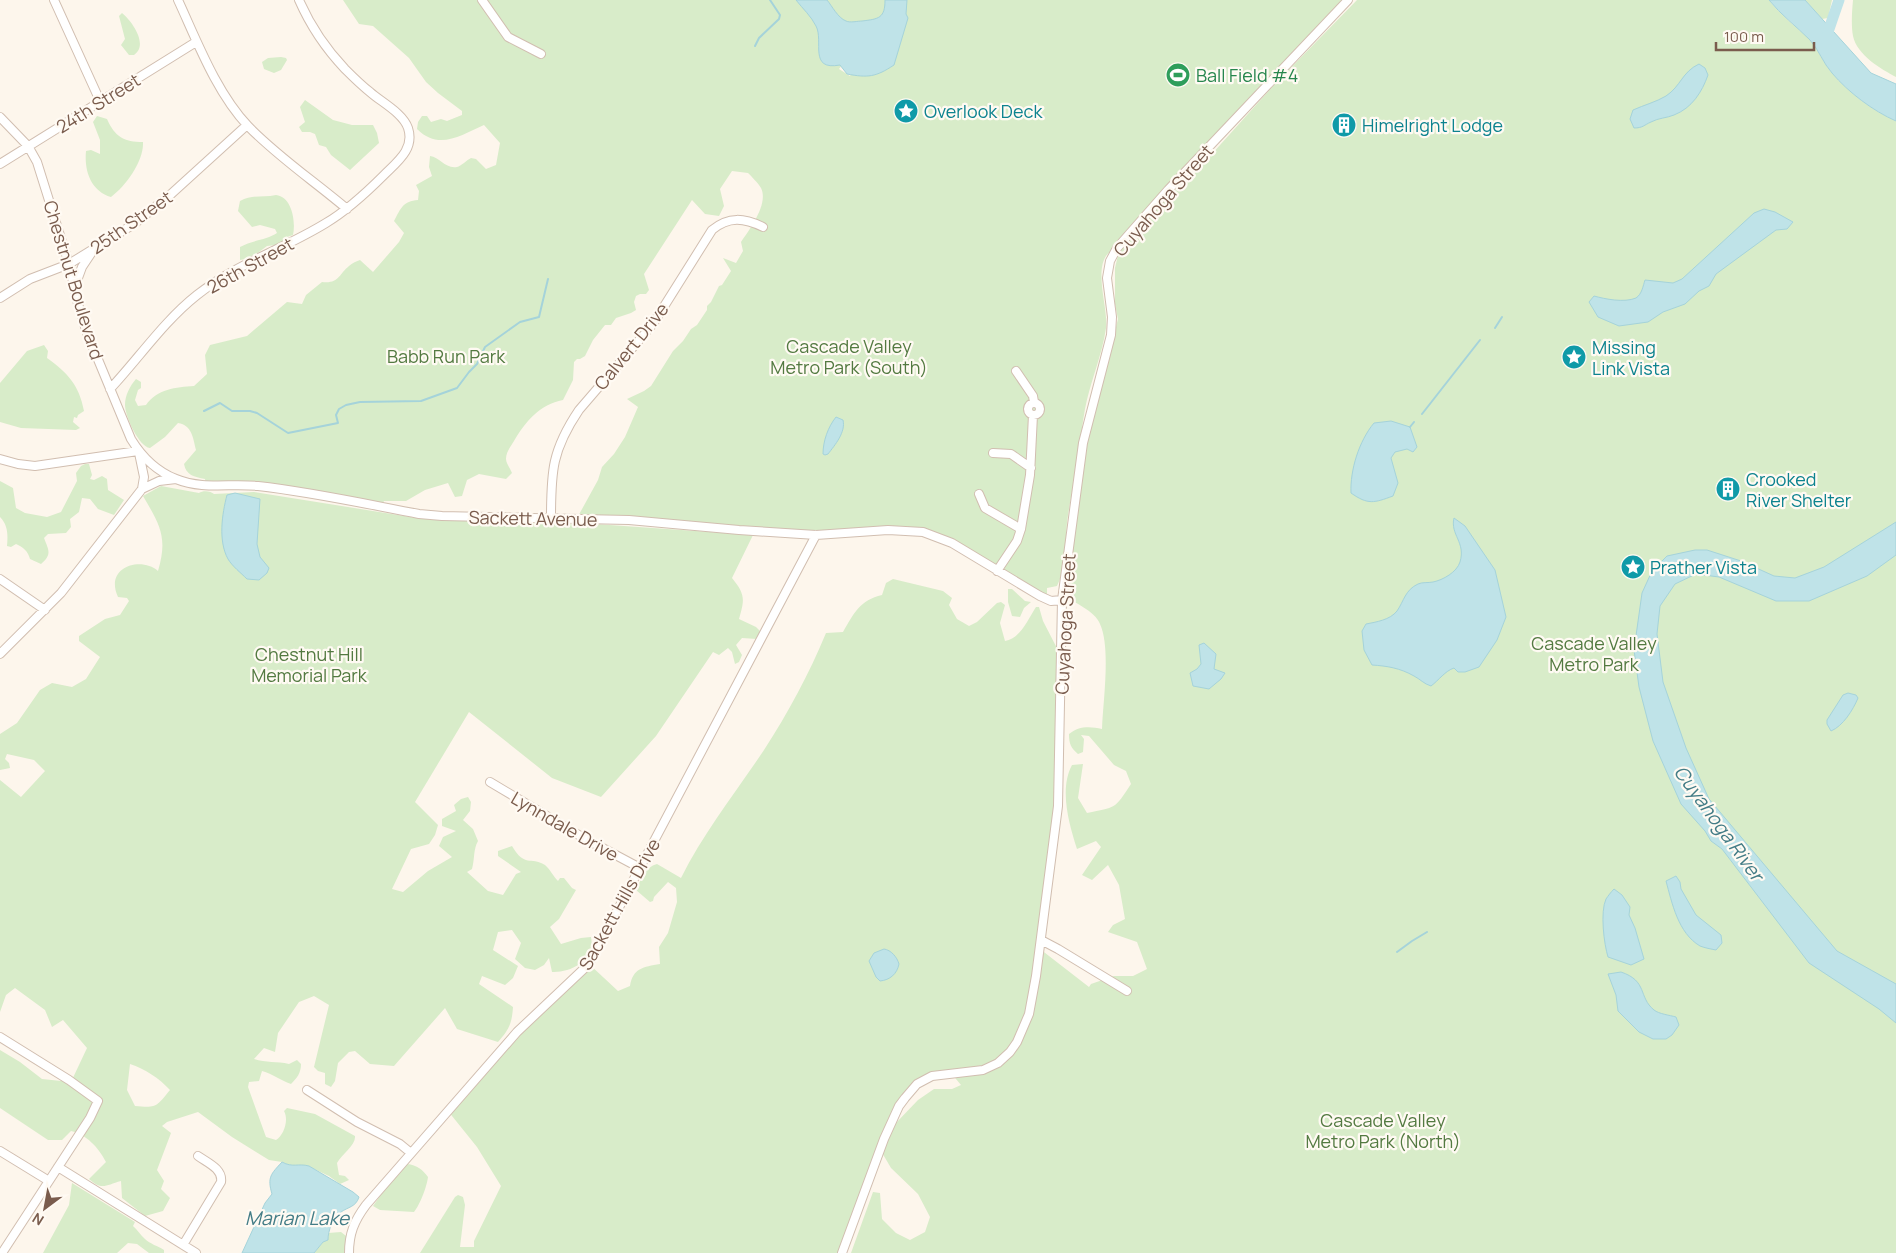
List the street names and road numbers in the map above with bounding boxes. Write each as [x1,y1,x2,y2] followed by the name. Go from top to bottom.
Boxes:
[51,68,145,138] street label: 24th Street
[1108,139,1218,261] street label: Cuyahoga Street
[85,185,177,259] street label: 25th Street
[38,197,110,363] street label: Chestnut Boulevard
[202,231,298,299] street label: 26th Street
[588,297,674,395] street label: Calvert Drive
[468,505,598,531] street label: Sackett Avenue
[1049,553,1081,695] street label: Cuyahoga Street
[507,786,623,866] street label: Lynndale Drive
[573,834,665,974] street label: Sackett Hills Drive

